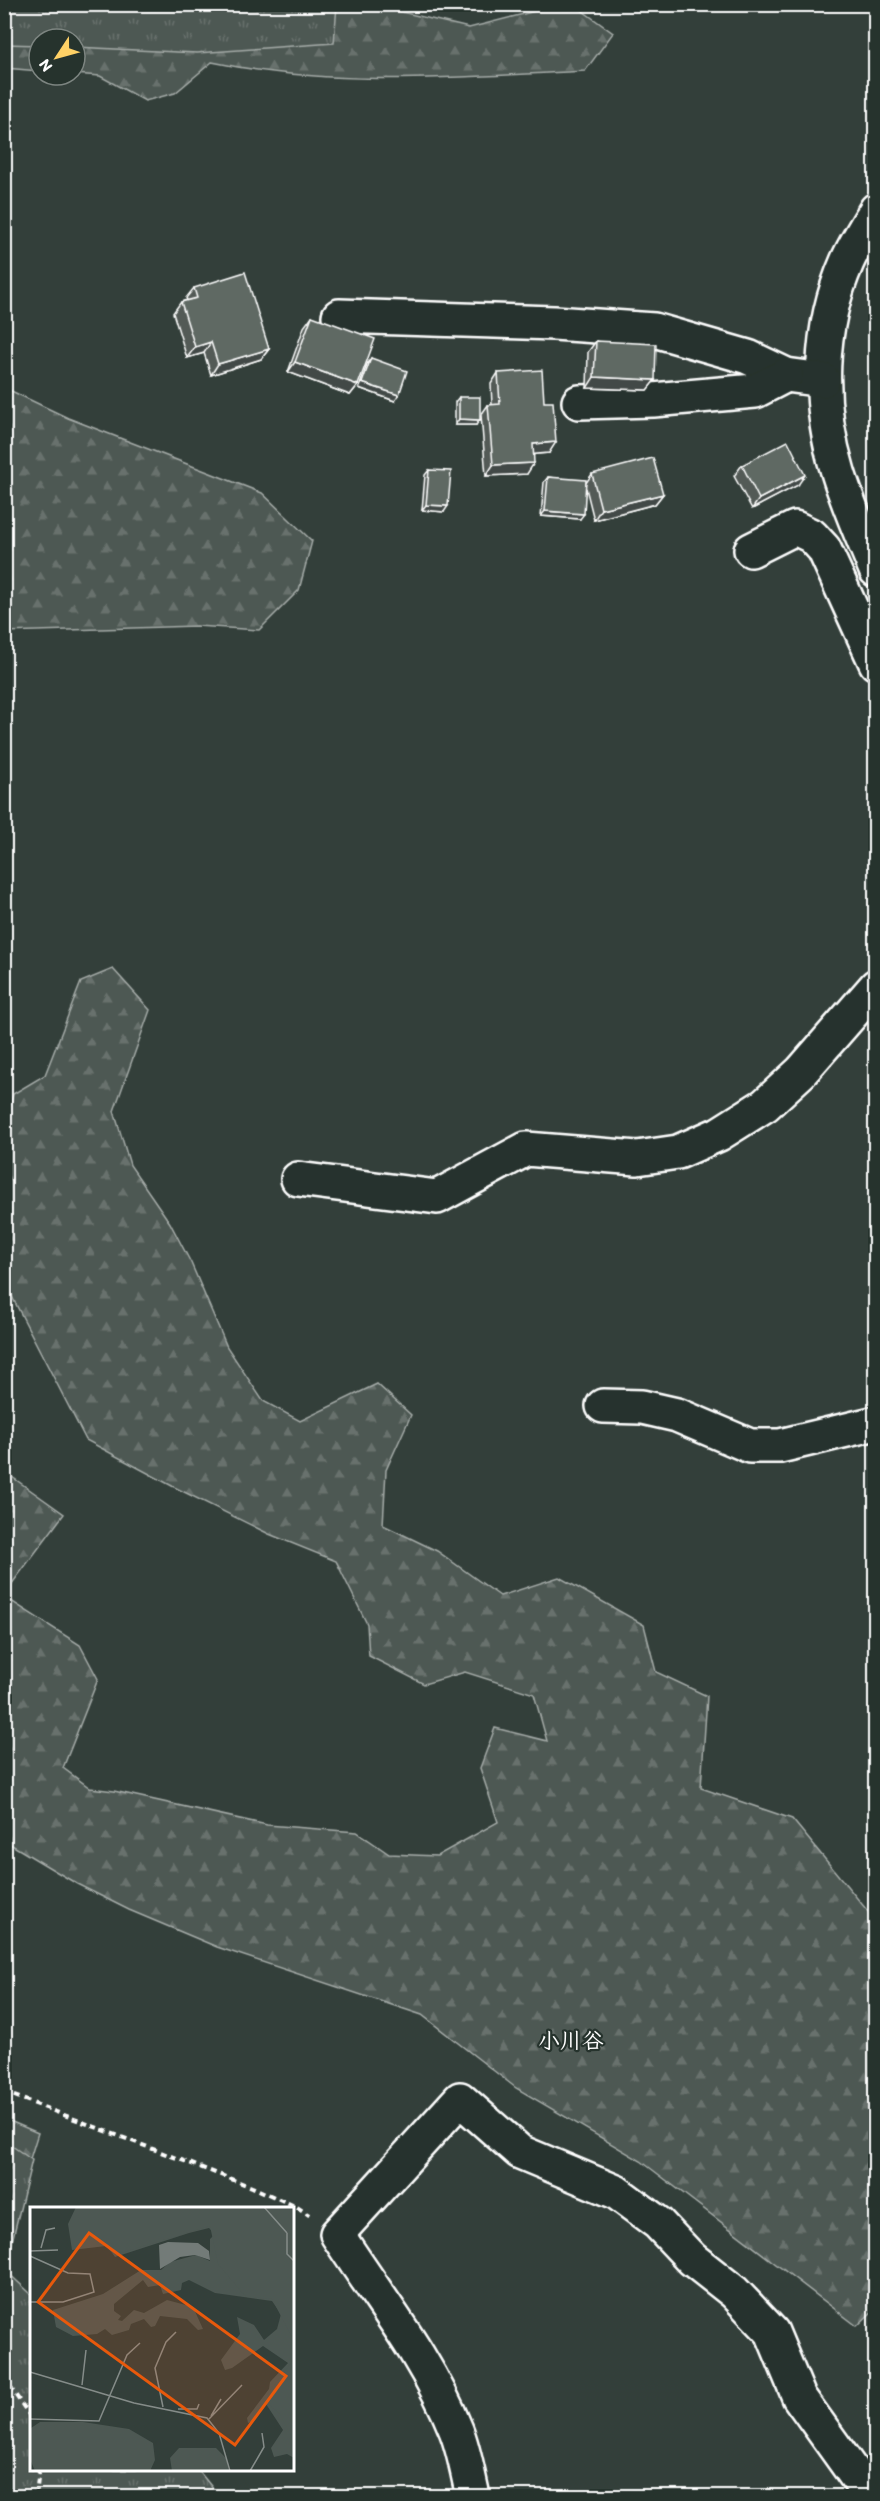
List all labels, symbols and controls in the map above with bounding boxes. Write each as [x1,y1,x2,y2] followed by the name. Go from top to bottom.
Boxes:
[27,27,87,87] north arrow
[34,56,56,75] text: N
[538,2027,604,2054] district label: 小川谷
[30,2207,294,2471] inset map

